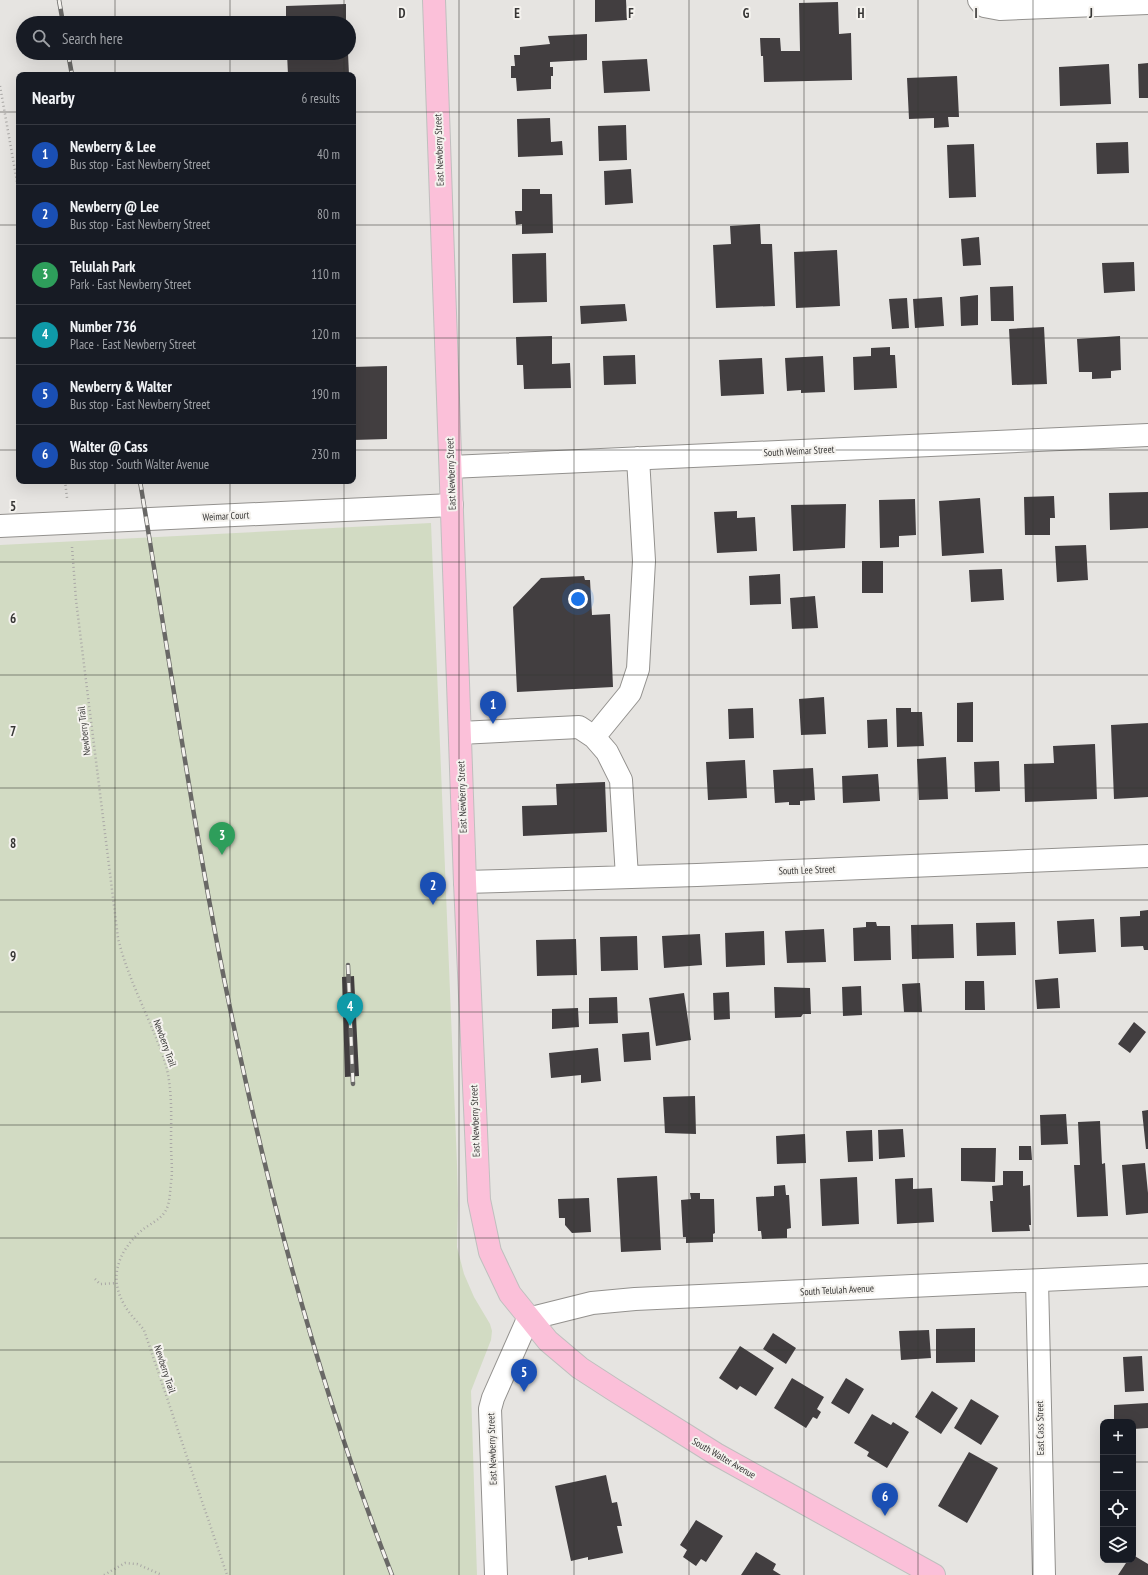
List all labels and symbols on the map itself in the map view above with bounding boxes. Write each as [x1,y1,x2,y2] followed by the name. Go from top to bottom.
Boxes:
[399,5,406,22] text: D
[514,5,520,22] text: E
[628,5,634,22] text: F
[743,5,750,22] text: G
[858,5,865,22] text: H
[974,5,978,22] text: I
[1088,5,1093,22] text: J
[431,113,447,186] street label: East Newberry Street
[443,437,459,510] street label: East Newberry Street
[763,443,835,459] street label: South Weimar Street
[10,498,16,515] text: 5
[202,508,250,524] street label: Weimar Court
[568,589,588,609] your location
[10,610,16,627] text: 6
[480,691,506,724] pin: 1
[74,705,93,756] street label: Newberry Trail
[10,723,16,740] text: 7
[454,760,470,833] street label: East Newberry Street
[209,822,235,855] pin: 3
[10,835,16,852] text: 8
[778,863,836,877] street label: South Lee Street
[420,872,446,905] pin: 2
[10,948,16,965] text: 9
[337,993,363,1026] pin: 4
[150,1018,180,1069] street label: Newberry Trail
[467,1084,483,1157] street label: East Newberry Street
[800,1282,874,1298] street label: South Telulah Avenue
[151,1343,179,1395] street label: Newberry Trail
[511,1359,537,1392] pin: 5
[1033,1400,1047,1455] street label: East Cass Street
[484,1412,500,1485] street label: East Newberry Street
[690,1435,758,1481] street label: South Walter Avenue
[872,1483,898,1516] pin: 6

